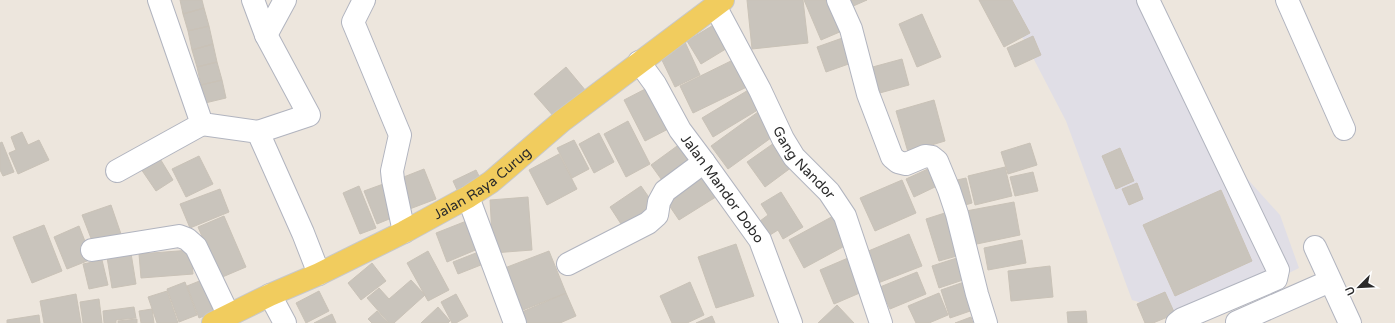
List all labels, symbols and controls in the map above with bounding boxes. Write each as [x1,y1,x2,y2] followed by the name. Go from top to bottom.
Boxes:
[770,123,840,202] street label: Gang Nandor
[678,131,768,246] street label: Jalan Mandor Dobo
[430,143,534,223] street label: Jalan Raya Curug
[1339,267,1379,307] north arrow
[1343,284,1358,297] text: U

